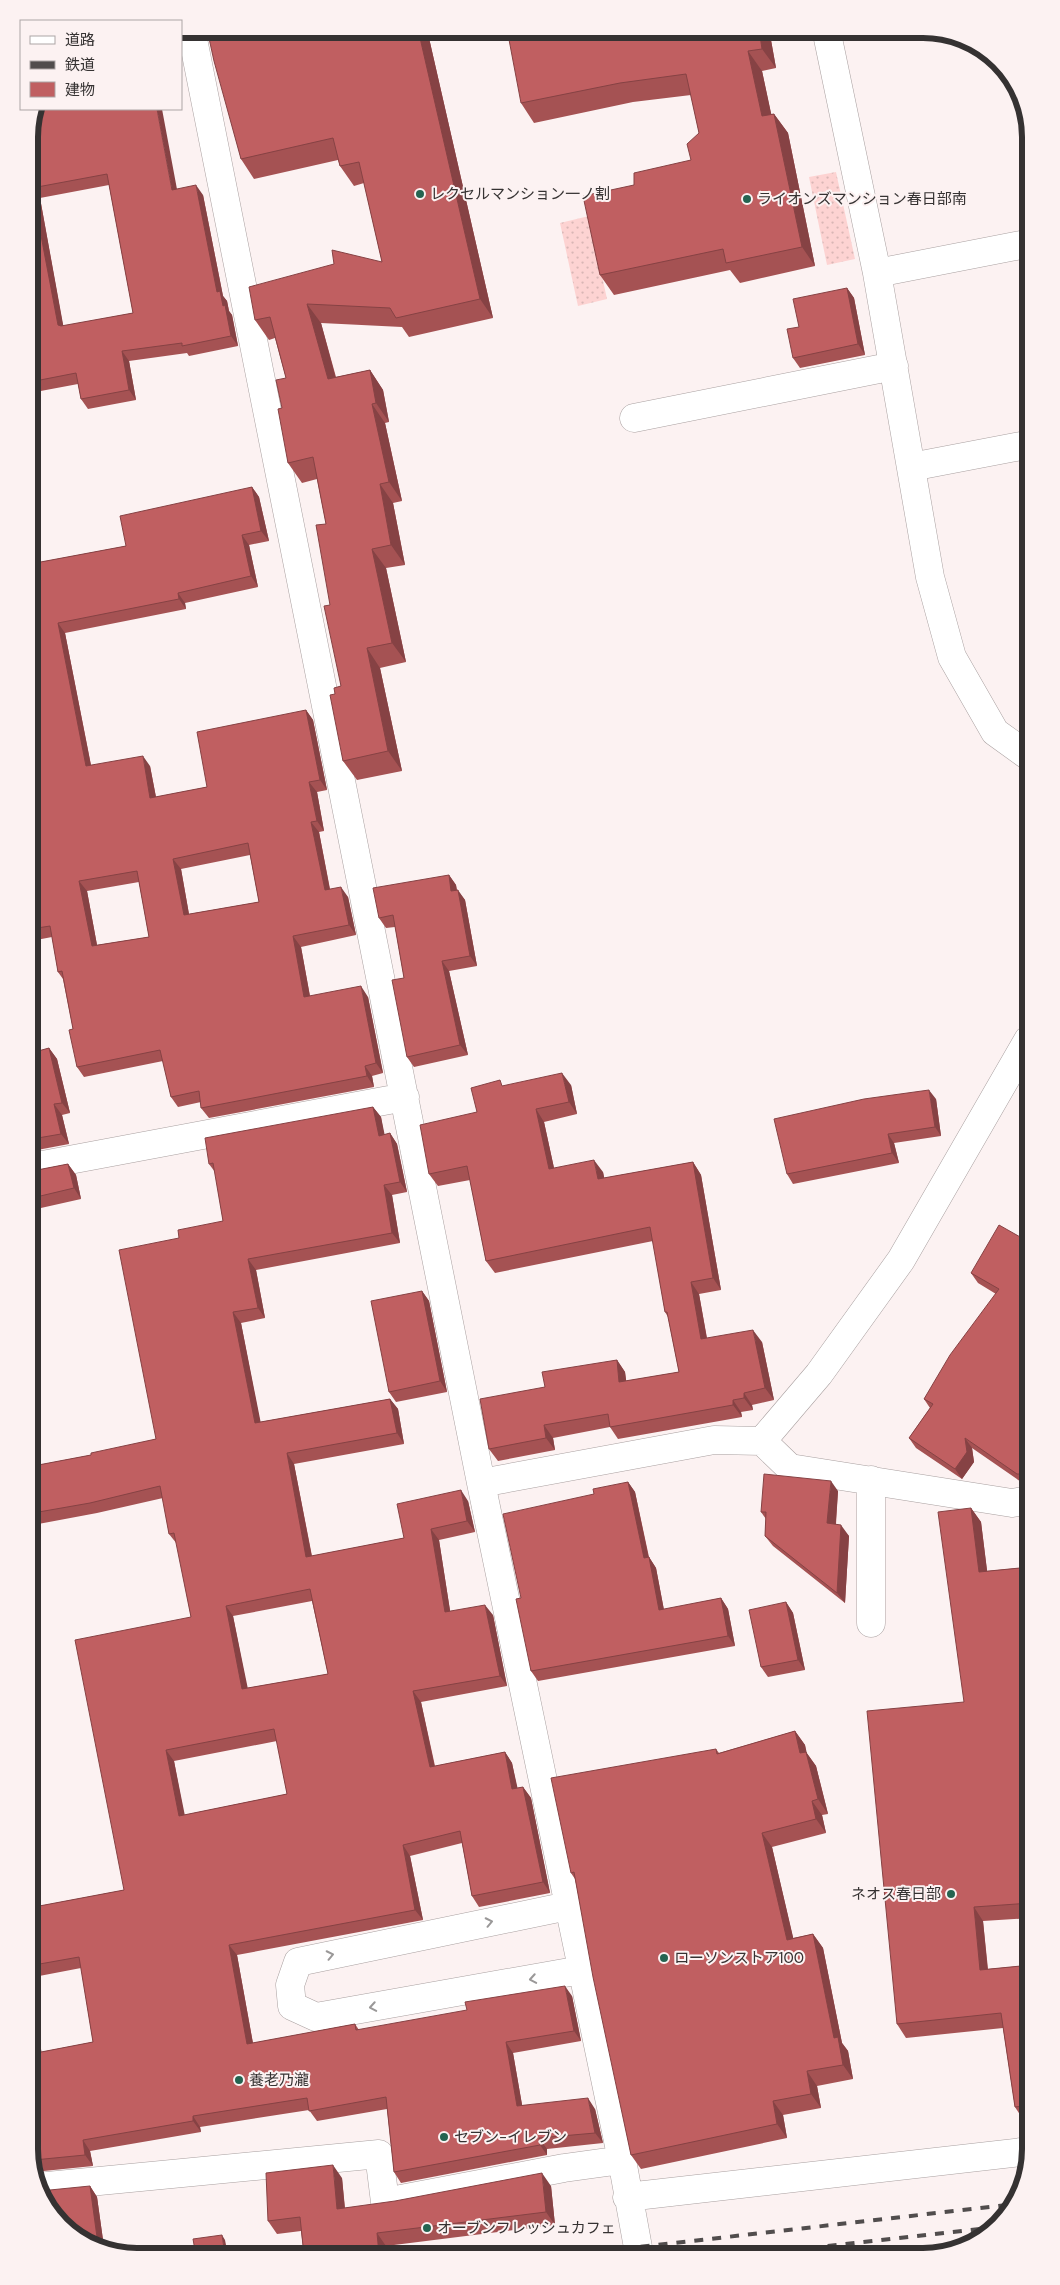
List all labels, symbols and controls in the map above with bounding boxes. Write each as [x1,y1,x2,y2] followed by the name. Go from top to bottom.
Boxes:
[20,20,182,110] legend
[65,30,95,50] text: 道路
[65,55,95,75] text: 鉄道
[65,80,95,100] text: 建物
[430,184,610,204] place label: レクセルマンション一ノ割
[414,188,426,200] marker: レクセルマンション一ノ割
[757,189,967,209] place label: ライオンズマンション春日部南
[741,193,753,205] marker: ライオンズマンション春日部南
[851,1884,941,1904] place label: ネオス春日部
[945,1888,957,1900] marker: ネオス春日部
[485,1917,494,1928] one-way arrow
[674,1948,804,1968] place label: ローソンストア100
[326,1950,335,1961] one-way arrow
[658,1952,670,1964] marker: ローソンストア100
[529,1973,537,1983] one-way arrow
[369,2002,377,2012] one-way arrow
[249,2070,309,2090] place label: 養老乃瀧
[233,2074,245,2086] marker: 養老乃瀧
[454,2127,567,2147] place label: セブン-イレブン
[438,2131,450,2143] marker: セブン-イレブン
[437,2218,616,2238] place label: オーブンフレッシュカフェ
[421,2222,433,2234] marker: オーブンフレッシュカフェ

